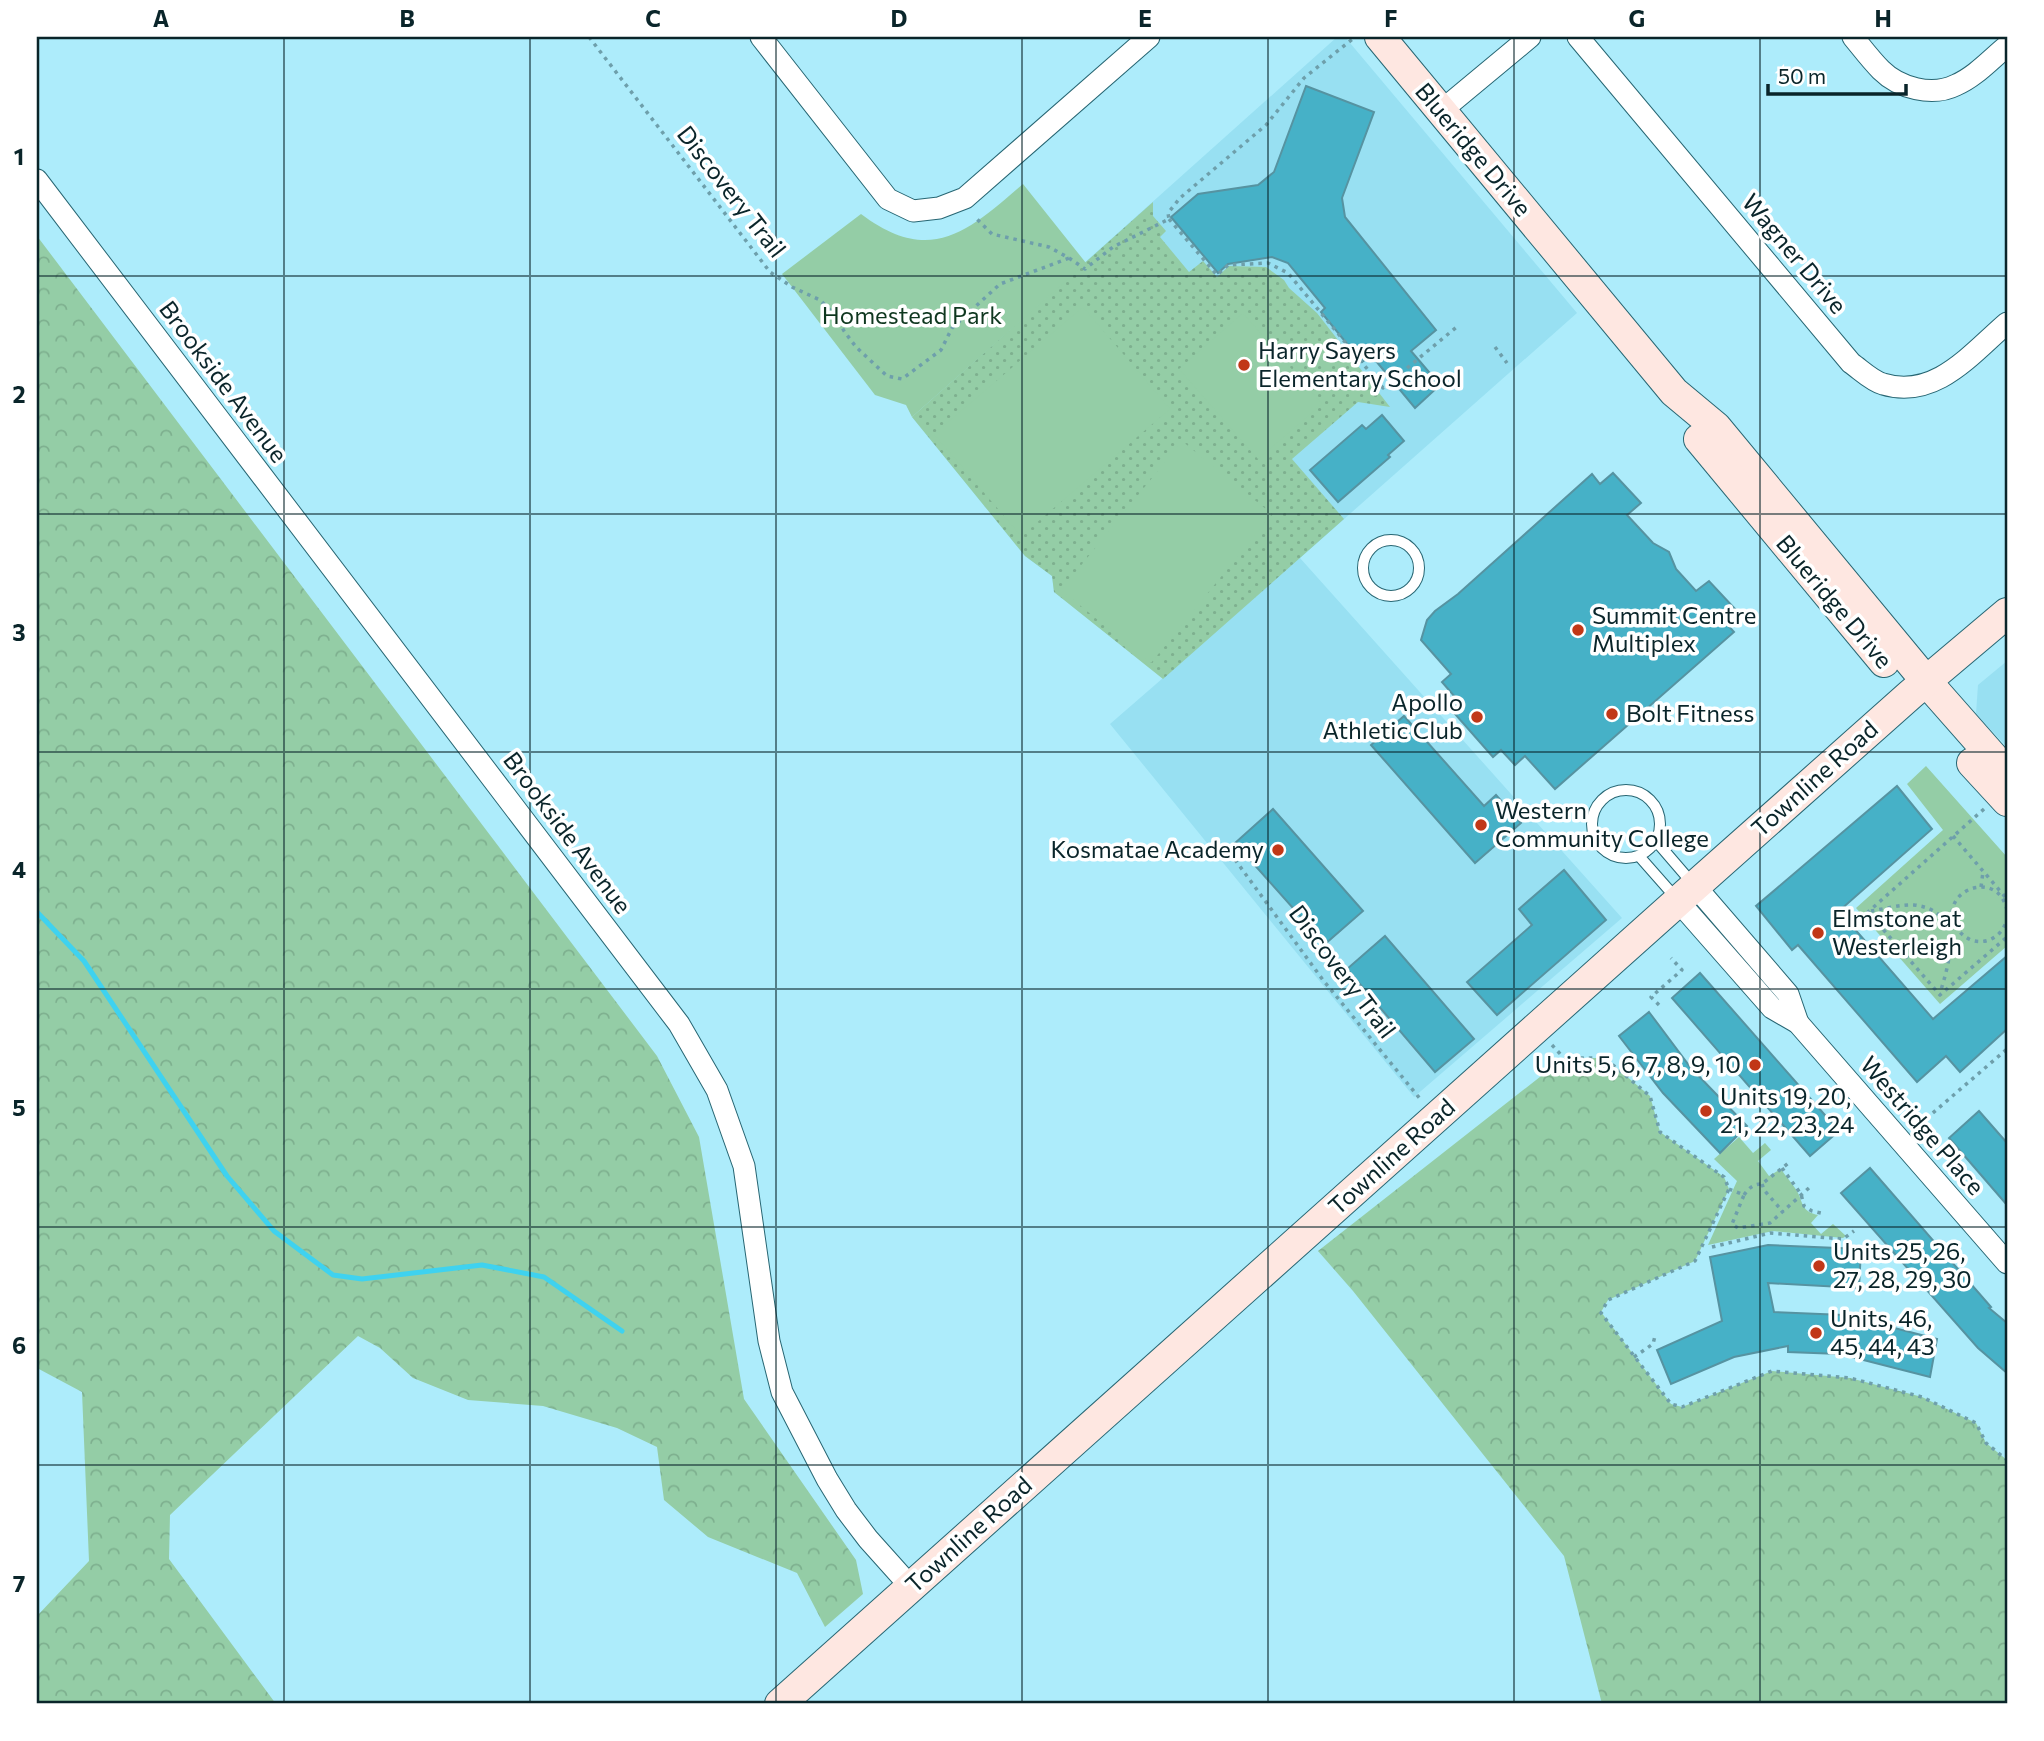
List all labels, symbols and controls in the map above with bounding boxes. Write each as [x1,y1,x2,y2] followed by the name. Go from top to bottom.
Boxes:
[153,4,170,32] text: A
[399,4,415,32] text: B
[645,4,661,32] text: C
[891,4,908,32] text: D
[1138,4,1152,32] text: E
[1384,4,1398,32] text: F
[1629,4,1645,32] text: G
[1874,4,1892,32] text: H
[1768,52,1906,96] scale bar
[1778,63,1826,88] text: 50 m
[1410,76,1538,222] street label: Blueridge Drive
[672,119,793,263] street label: Discovery Trail
[14,142,24,170] text: 1
[1737,187,1854,319] street label: Wagner Drive
[154,295,294,468] street label: Brookside Avenue
[822,300,1002,329] park label: Homestead Park
[1258,335,1462,392] place label: Harry Sayers Elementary School
[1236,357,1252,373] marker: Harry Sayers Elementary School
[12,380,26,408] text: 2
[1771,528,1899,674] street label: Blueridge Drive
[1592,600,1757,657] place label: Summit Centre Multiplex
[12,618,26,646] text: 3
[1570,622,1586,638] marker: Summit Centre Multiplex
[1323,687,1463,744] place label: Apollo Athletic Club
[1626,698,1754,727] place label: Bolt Fitness
[1604,706,1620,722] marker: Bolt Fitness
[1469,709,1485,725] marker: Apollo Athletic Club
[1745,714,1883,842] street label: Townline Road
[498,746,638,919] street label: Brookside Avenue
[1495,795,1709,852] place label: Western Community College
[1473,817,1489,833] marker: Western Community College
[1051,834,1264,863] place label: Kosmatae Academy
[1270,842,1286,858] marker: Kosmatae Academy
[12,855,26,883] text: 4
[1284,899,1403,1043] street label: Discovery Trail
[1832,903,1962,960] place label: Elmstone at Westerleigh
[1810,925,1826,941] marker: Elmstone at Westerleigh
[1535,1049,1741,1078] place label: Units 5, 6, 7, 8, 9, 10
[1855,1050,1991,1200] street label: Westridge Place
[1747,1057,1763,1073] marker: Units 5, 6, 7, 8, 9, 10
[1720,1081,1854,1138] place label: Units 19, 20, 21, 22, 23, 24
[1322,1092,1460,1220] street label: Townline Road
[12,1093,26,1121] text: 5
[1698,1103,1714,1119] marker: Units 19, 20, 21, 22, 23, 24
[1833,1236,1972,1293] place label: Units 25, 26, 27, 28, 29, 30
[1811,1258,1827,1274] marker: Units 25, 26, 27, 28, 29, 30
[1830,1303,1935,1360] place label: Units, 46, 45, 44, 43
[1808,1325,1824,1341] marker: Units, 46, 45, 44, 43
[12,1331,26,1359] text: 6
[899,1470,1037,1598] street label: Townline Road
[13,1569,25,1597] text: 7

